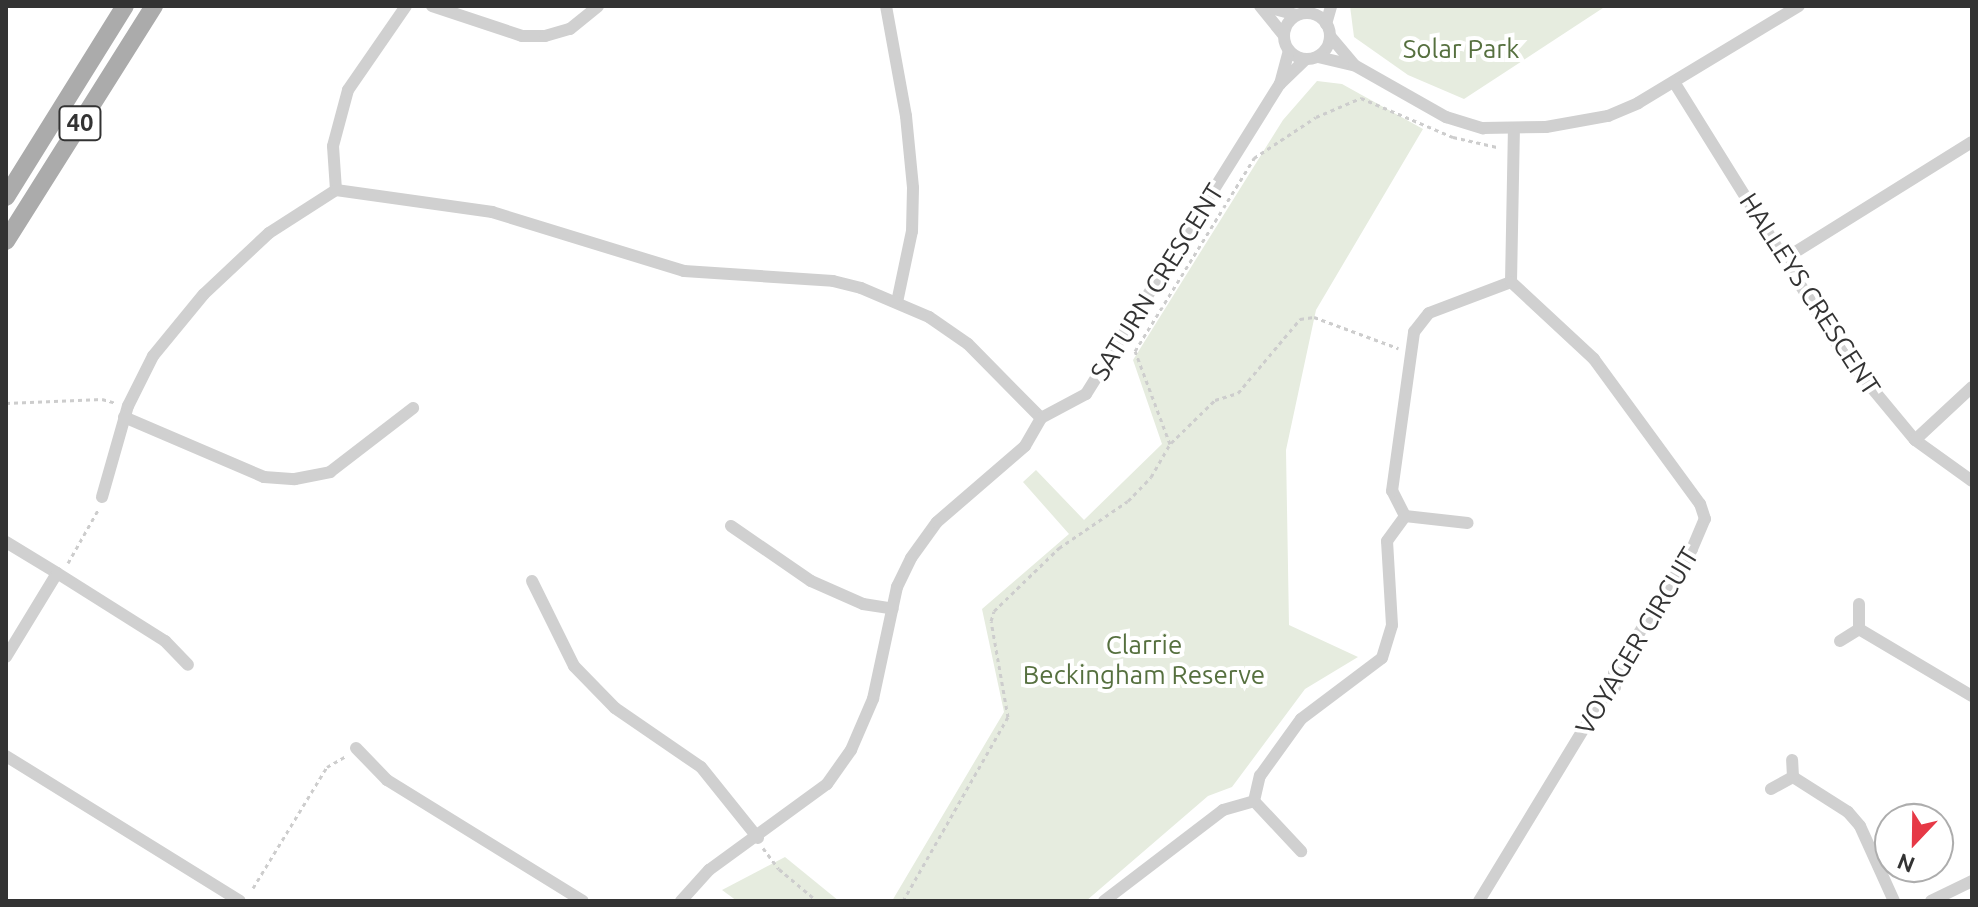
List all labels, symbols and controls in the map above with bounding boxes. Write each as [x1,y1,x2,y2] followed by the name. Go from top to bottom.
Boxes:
[1403,33,1519,65] park label: Solar Park
[58,103,102,143] road number: 40
[1084,178,1230,386] street label: SATURN CRESCENT
[1733,187,1887,401] street label: HALLEYS CRESCENT
[1569,542,1705,740] street label: VOYAGER CIRCUIT
[1023,629,1265,690] park label: Clarrie Beckingham Reserve
[1874,803,1954,883] north arrow
[1893,849,1918,879] text: N

